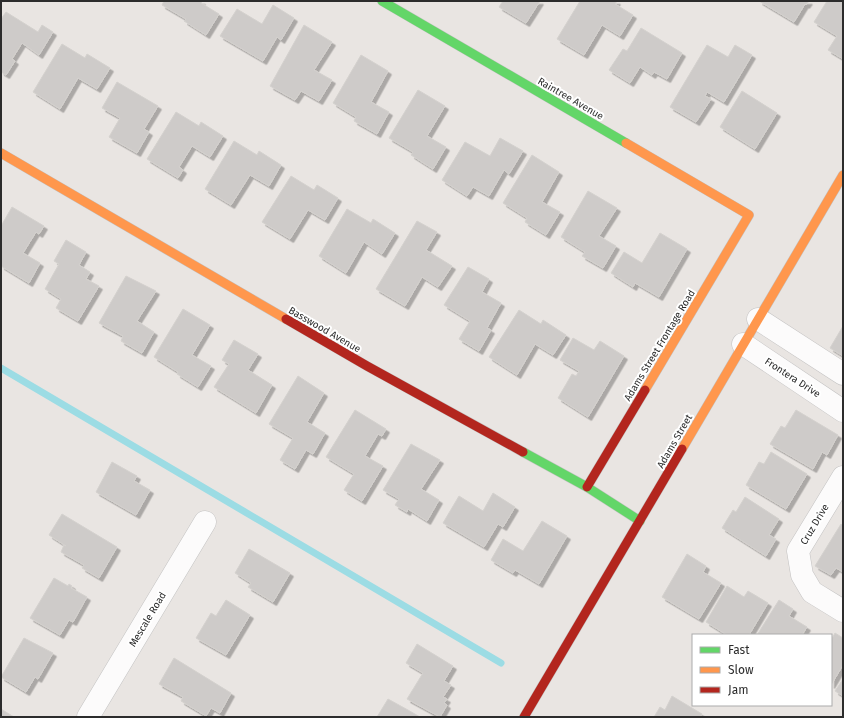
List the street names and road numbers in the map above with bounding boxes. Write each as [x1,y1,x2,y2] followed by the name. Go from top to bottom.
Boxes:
[535,75,606,123] street label: Raintree Avenue
[622,288,698,403] street label: Adams Street Frontage Road
[286,304,363,355] street label: Basswood Avenue
[762,355,822,400] street label: Frontera Drive
[655,412,695,471] street label: Adams Street
[798,502,832,547] street label: Cruz Drive
[127,590,169,649] street label: Mescale Road

